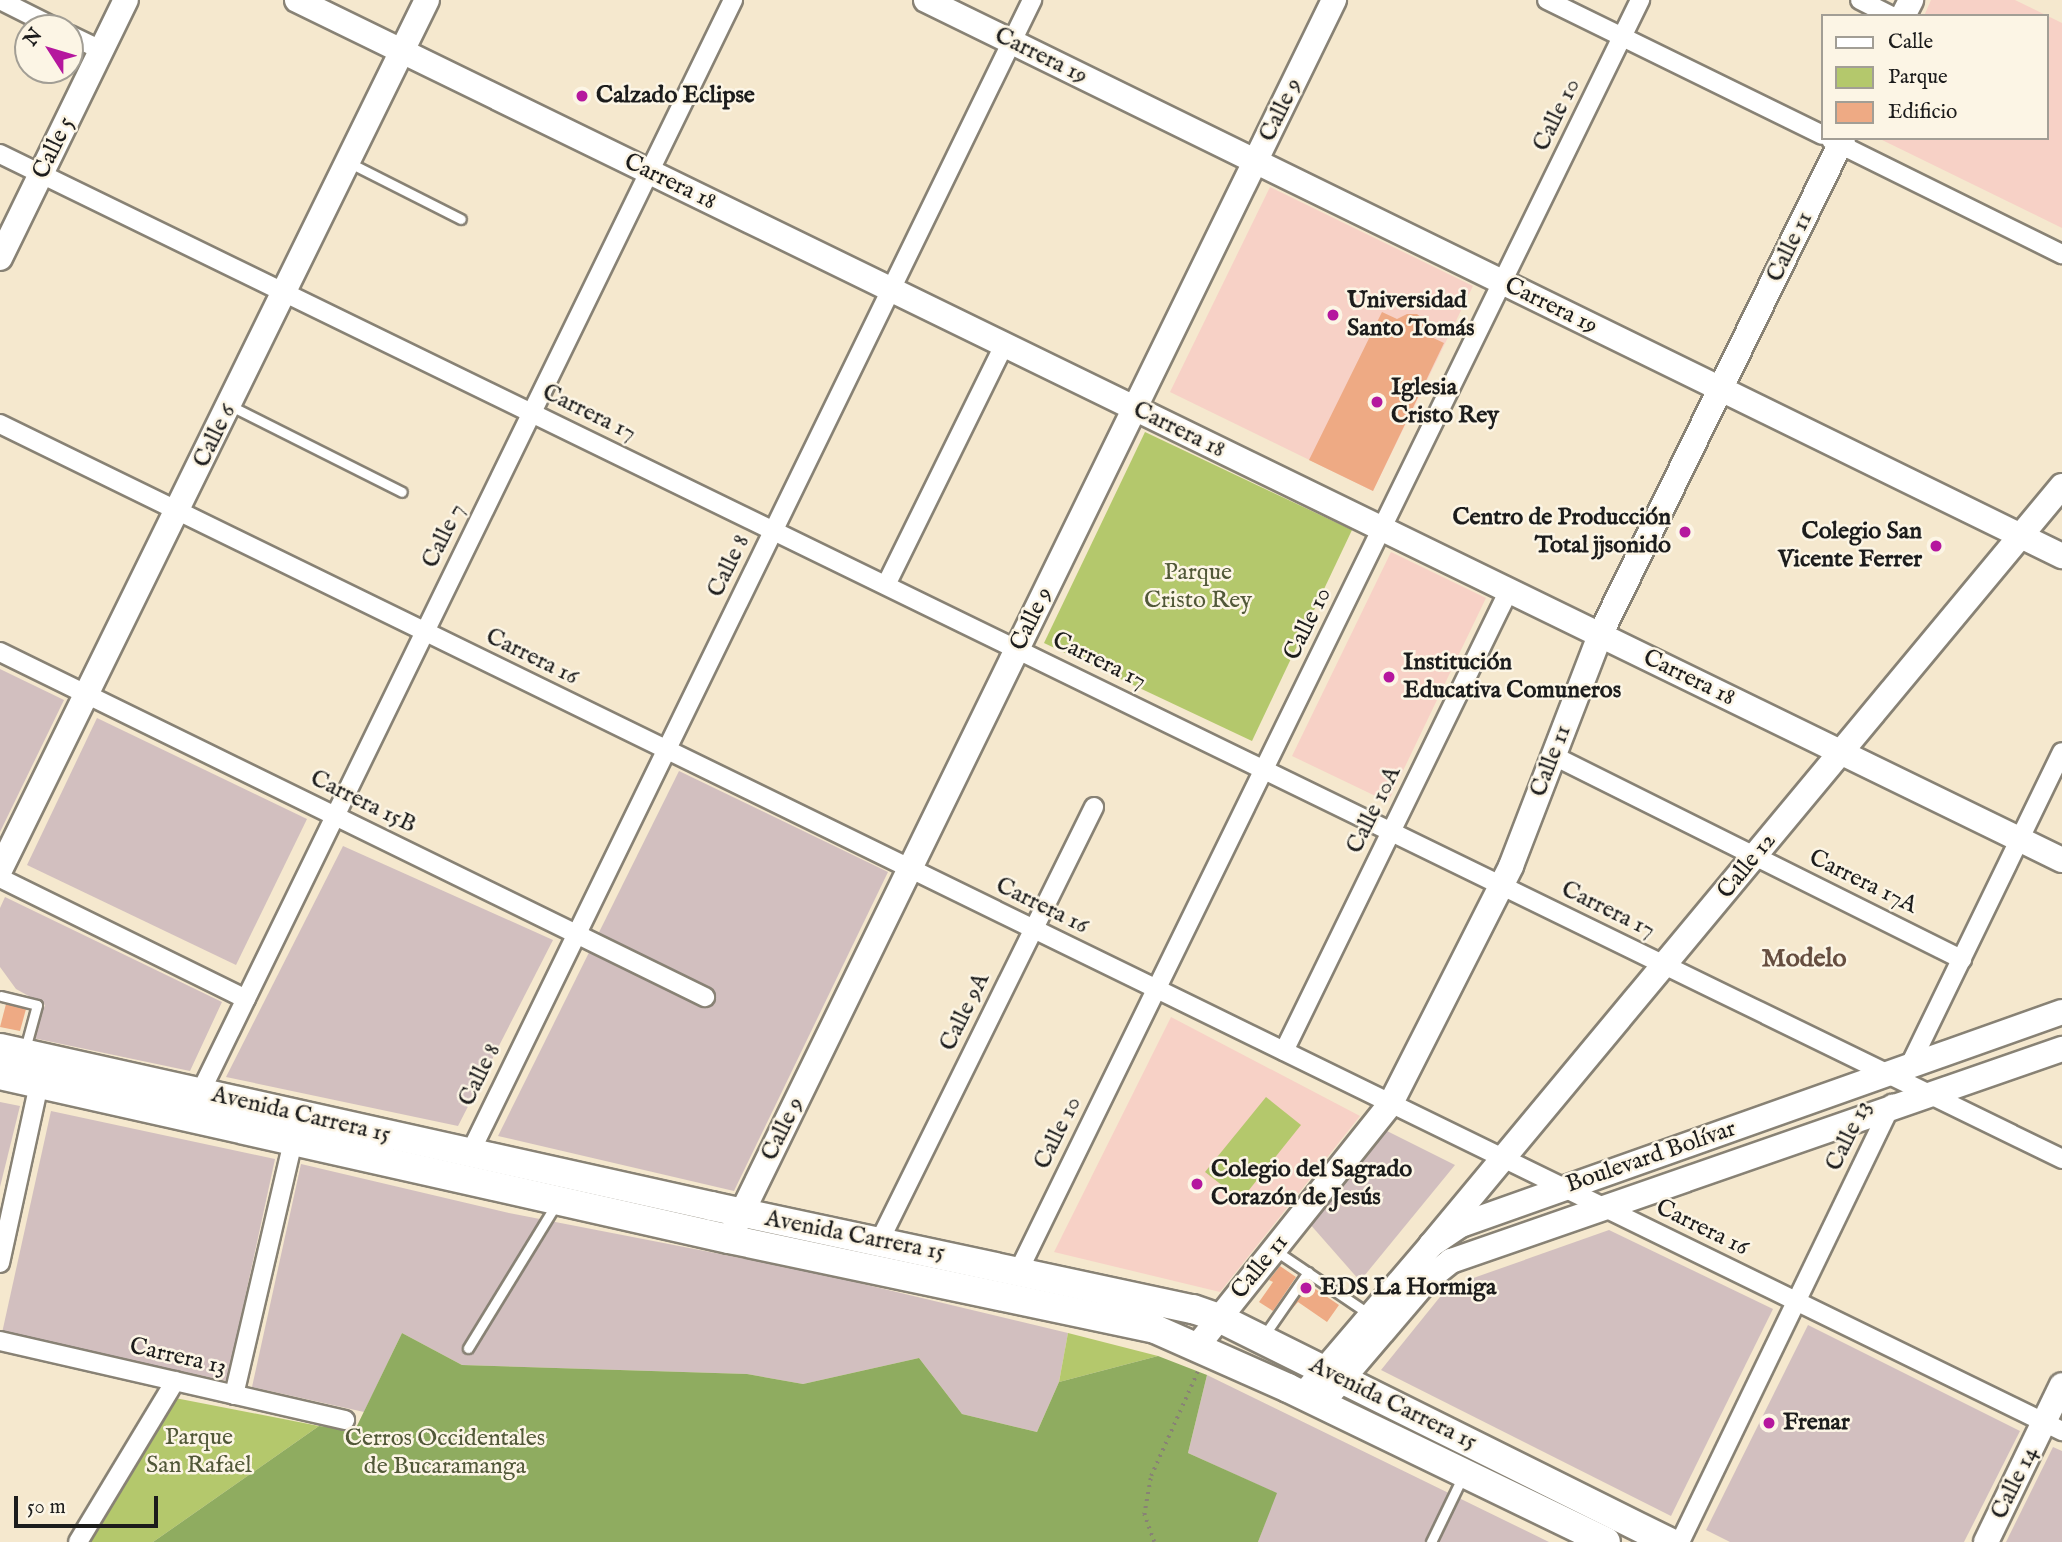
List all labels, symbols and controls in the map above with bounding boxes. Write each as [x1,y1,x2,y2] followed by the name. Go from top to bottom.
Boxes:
[14,14,84,84] north arrow
[1820,14,2048,140] legend
[990,21,1092,91] street label: Carrera 19
[19,24,48,51] text: N
[1888,29,1933,56] text: Calle
[1888,64,1948,91] text: Parque
[1253,73,1309,147] street label: Calle 9
[1527,74,1587,156] street label: Calle 10
[596,82,755,110] place label: Calzado Eclipse
[574,88,590,104] marker: Calzado Eclipse
[1888,99,1957,126] text: Edificio
[27,112,81,184] street label: Calle 5
[619,147,721,217] street label: Carrera 18
[1761,207,1819,287] street label: Calle 11
[1500,271,1602,341] street label: Carrera 19
[1347,287,1474,343] place label: Universidad Santo Tomás
[1325,307,1341,323] marker: Universidad Santo Tomás
[1391,374,1499,430] place label: Iglesia Cristo Rey
[537,378,641,448] street label: Carrera 17
[1369,394,1385,410] marker: Iglesia Cristo Rey
[1128,395,1230,465] street label: Carrera 18
[187,400,243,472] street label: Calle 6
[416,499,472,573] street label: Calle 7
[1452,504,1671,560] place label: Centro de Producción Total jjsonido
[1778,518,1922,574] place label: Colegio San Vicente Ferrer
[1677,524,1693,540] marker: Centro de Producción Total jjsonido
[702,530,756,602] street label: Calle 8
[1928,538,1944,554] marker: Colegio San Vicente Ferrer
[1144,559,1252,615] park label: Parque Cristo Rey
[1004,582,1060,656] street label: Calle 9
[1278,583,1338,665] street label: Calle 10
[481,622,583,692] street label: Carrera 16
[1047,626,1151,696] street label: Carrera 17
[1638,643,1740,713] street label: Carrera 18
[1403,649,1621,705] place label: Institución Educativa Comuneros
[1381,669,1397,685] marker: Institución Educativa Comuneros
[1524,721,1578,801] street label: Calle 11
[1341,762,1407,858] street label: Calle 10A
[305,764,421,840] street label: Carrera 15B
[1712,827,1782,905] street label: Calle 12
[1804,843,1922,921] street label: Carrera 17A
[991,871,1093,941] street label: Carrera 16
[1556,875,1660,945] street label: Carrera 17
[1762,943,1846,975] district label: Modelo
[934,968,996,1056] street label: Calle 9A
[453,1039,507,1111] street label: Calle 8
[209,1080,393,1150] street label: Avenida Carrera 15
[755,1092,811,1166] street label: Calle 9
[1028,1092,1088,1174] street label: Calle 10
[1820,1096,1878,1176] street label: Calle 13
[1562,1114,1740,1200] street label: Boulevard Bolívar
[1211,1156,1412,1212] place label: Colegio del Sagrado Corazón de Jesús
[1189,1176,1205,1192] marker: Colegio del Sagrado Corazón de Jesús
[1651,1193,1753,1263] street label: Carrera 16
[762,1204,948,1268] street label: Avenida Carrera 15
[1225,1229,1295,1305] street label: Calle 11
[1320,1274,1496,1302] place label: EDS La Hormiga
[1298,1280,1314,1296] marker: EDS La Hormiga
[127,1332,229,1382] street label: Carrera 13
[1304,1351,1482,1457] street label: Avenida Carrera 15
[1783,1409,1850,1437] place label: Frenar
[1761,1415,1777,1431] marker: Frenar
[146,1424,252,1480] park label: Parque San Rafael
[345,1425,545,1481] park label: Cerros Occidentales de Bucaramanga
[1985,1442,2045,1524] street label: Calle 14
[18,1482,161,1526] scale bar
[27,1494,66,1521] text: 50 m

